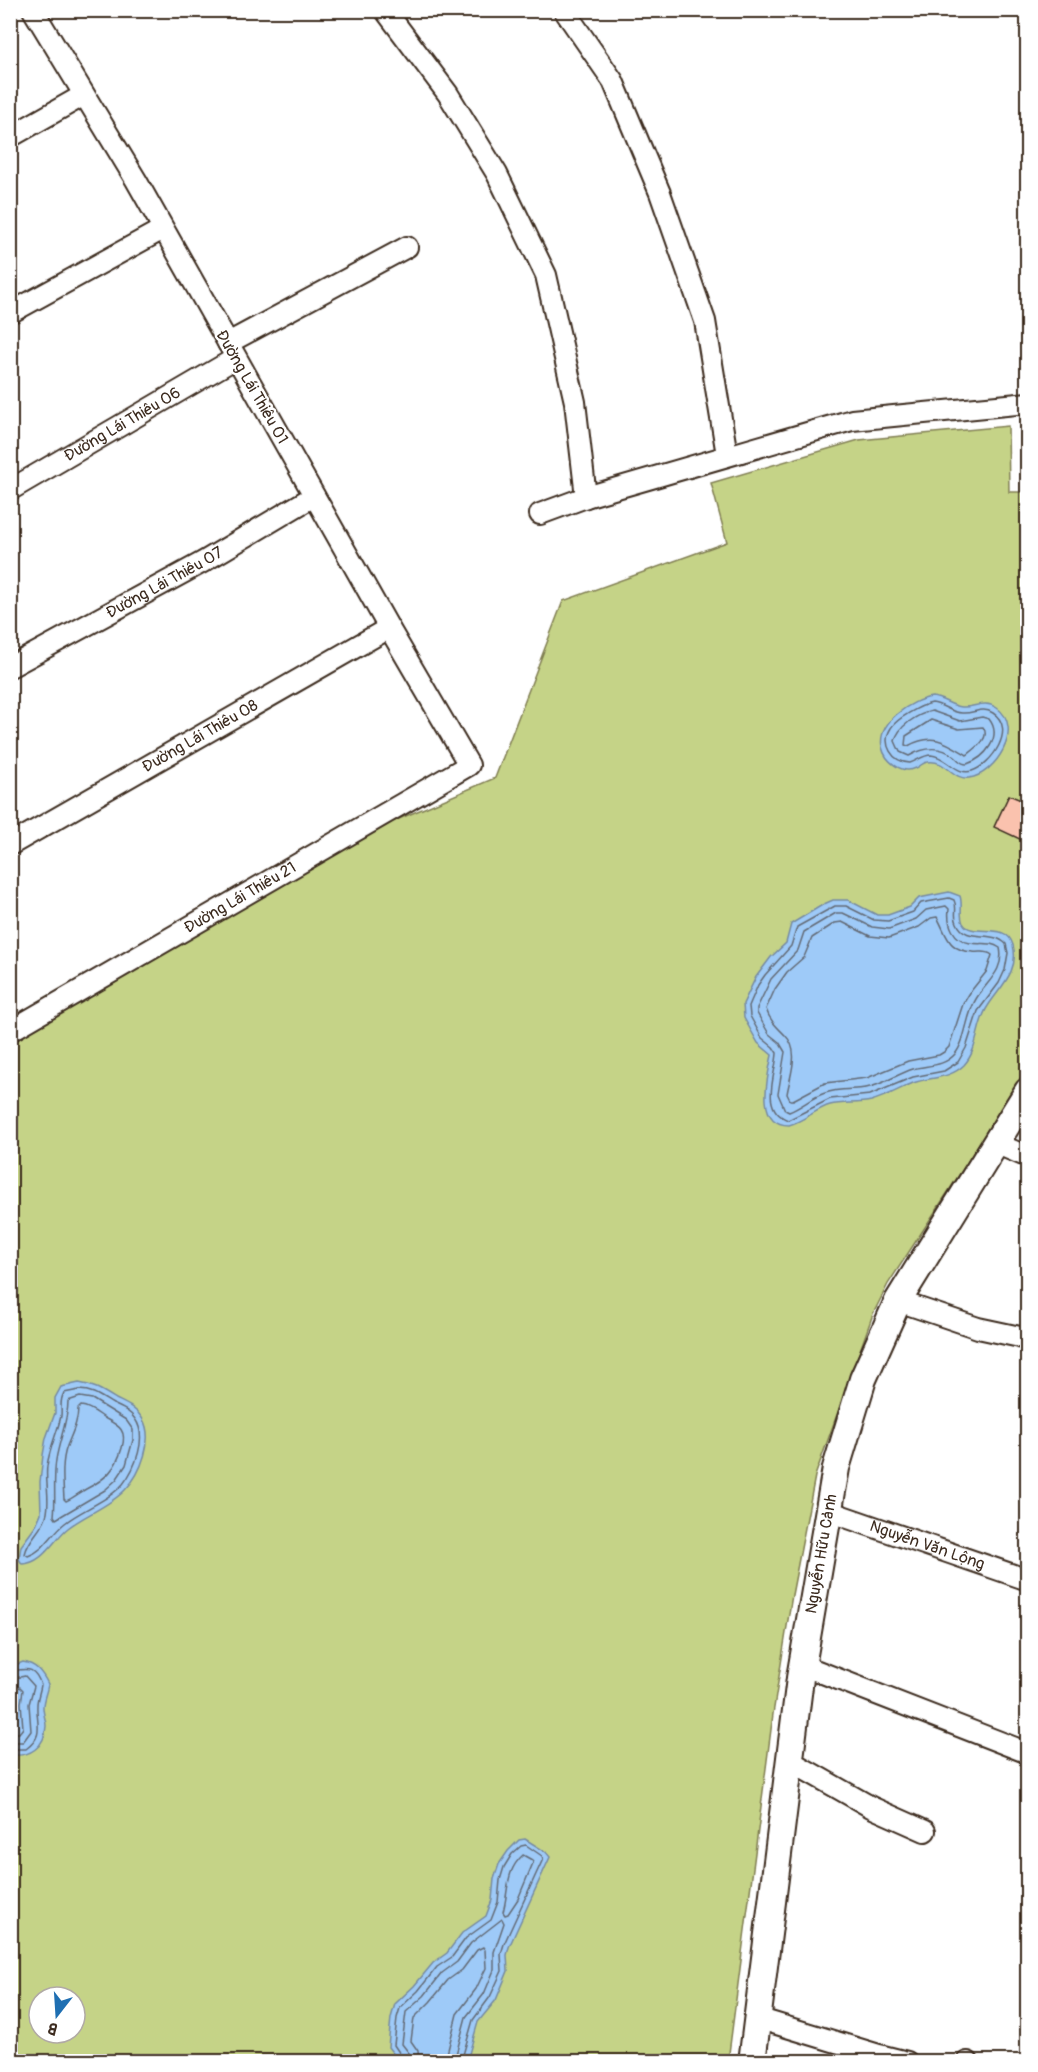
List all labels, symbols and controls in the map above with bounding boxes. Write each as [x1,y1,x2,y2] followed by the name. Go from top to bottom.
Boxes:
[211,327,293,447] street label: Đường Lái Thiêu 01
[61,383,184,466] street label: Đường Lái Thiêu 06
[103,542,227,623] street label: Đường Lái Thiêu 07
[139,695,261,777] street label: Đường Lái Thiêu 08
[180,857,300,938] street label: Đường Lái Thiêu 21
[801,1492,841,1615] street label: Nguyễn Hữu Cảnh
[867,1516,987,1574] street label: Nguyễn Văn Lộng
[27,1985,87,2045] north arrow
[46,2018,60,2039] text: B

